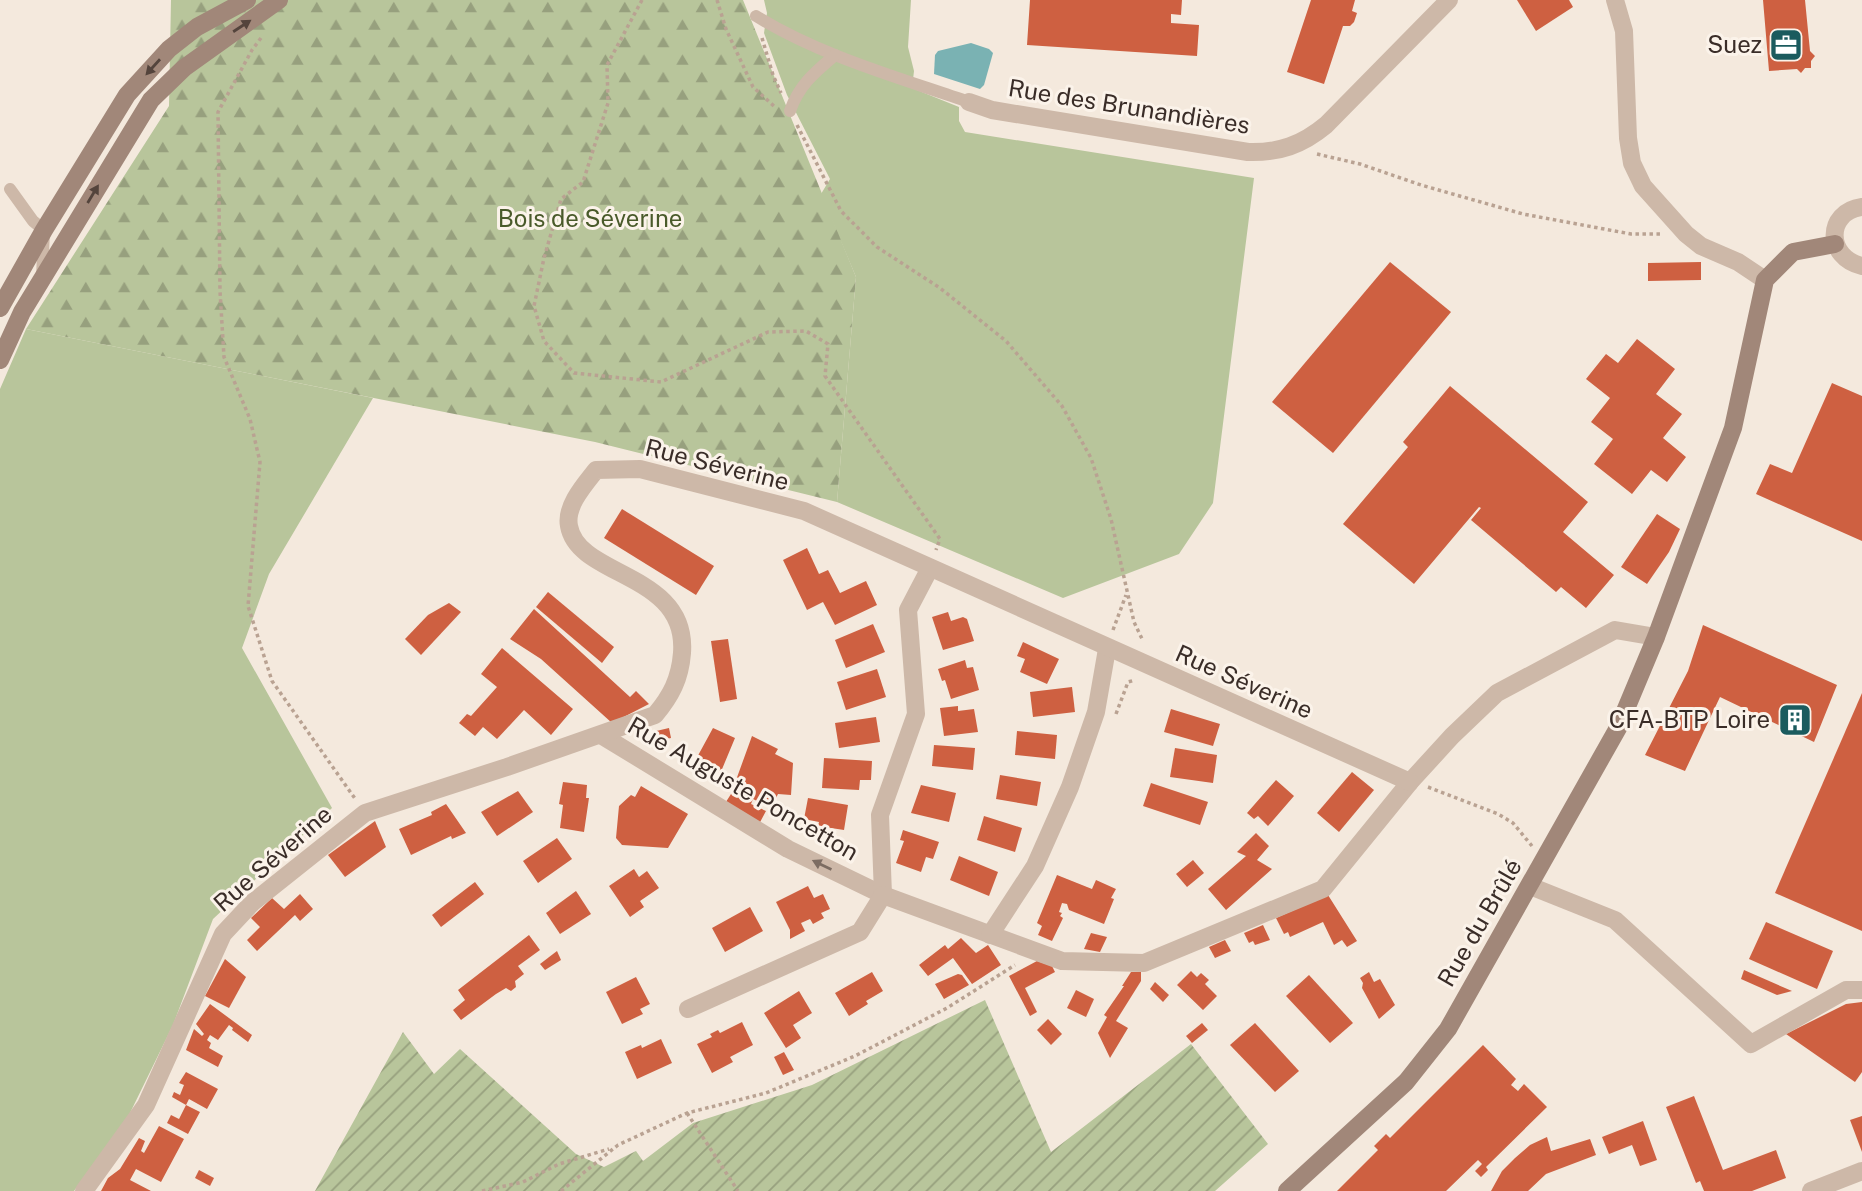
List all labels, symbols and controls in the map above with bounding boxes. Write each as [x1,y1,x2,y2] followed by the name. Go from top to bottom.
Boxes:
[232,20,252,33] one-way arrow
[1767,26,1805,64] office icon: Suez
[1707,30,1762,58] place label: Suez
[145,58,161,75] one-way arrow
[1006,73,1252,139] street label: Rue des Brunandières
[87,184,100,203] one-way arrow
[498,204,682,232] park label: Bois de Séverine
[643,433,792,495] street label: Rue Séverine
[1172,638,1317,724] street label: Rue Séverine
[1776,701,1814,739] building icon: CFA-BTP Loire
[1609,705,1770,733] place label: CFA-BTP Loire
[623,711,864,866] street label: Rue Auguste Poncetton
[208,799,337,917] street label: Rue Séverine
[1431,854,1527,991] street label: Rue du Brûlé
[812,859,832,871] one-way arrow

